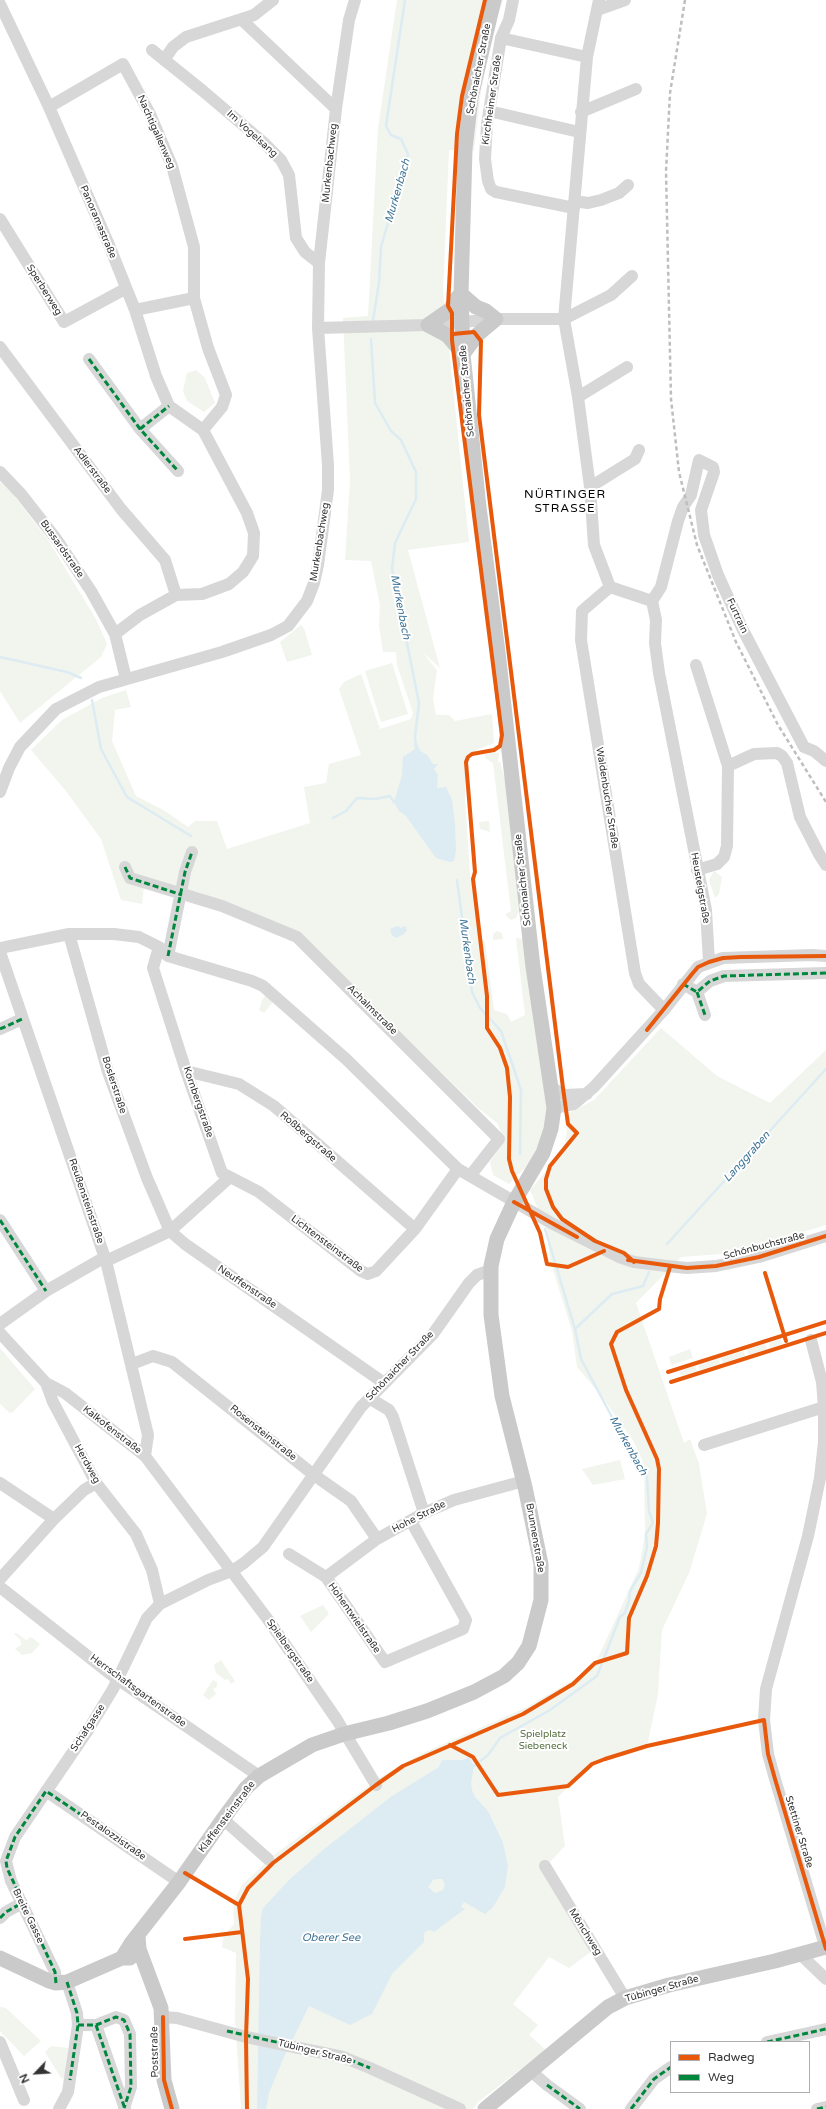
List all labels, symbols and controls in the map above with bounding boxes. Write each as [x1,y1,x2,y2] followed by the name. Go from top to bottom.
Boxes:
[464,23,494,115] street label: Schönaicher Straße
[480,54,504,146] street label: Kirchheimer Straße
[134,93,178,171] street label: Nachtigallenweg
[224,108,280,160] street label: Im Vogelsang
[320,123,340,203] street label: Murkenbachweg
[383,158,413,224] water label: Murkenbach
[77,184,119,260] street label: Panoramastraße
[24,262,64,318] street label: Sperberweg
[457,344,477,438] street label: Schönaicher Straße
[71,444,113,496] street label: Adlerstraße
[524,488,606,516] district label: NÜRTINGER STRASSE
[308,502,332,582] street label: Murkenbachweg
[38,518,86,580] street label: Bussardstraße
[387,573,413,641] water label: Murkenbach
[724,596,750,636] street label: Furtrain
[593,746,621,850] street label: Waldenbucher Straße
[512,833,534,927] street label: Schönaicher Straße
[688,852,712,924] street label: Heusteigstraße
[456,917,478,985] water label: Murkenbach
[344,982,400,1038] street label: Achalmstraße
[99,1055,129,1115] street label: Boslerstraße
[180,1065,216,1139] street label: Kornbergstraße
[277,1109,339,1165] street label: Roßbergstraße
[721,1129,773,1185] water label: Langgraben
[66,1157,106,1245] street label: Reußensteinstraße
[288,1213,366,1275] street label: Lichtensteinstraße
[722,1229,806,1263] street label: Schönbuchstraße
[215,1263,279,1311] street label: Neuffenstraße
[364,1329,436,1403] street label: Schönaicher Straße
[227,1402,299,1464] street label: Rosensteinstraße
[80,1403,144,1457] street label: Kalkofenstraße
[606,1414,650,1478] water label: Murkenbach
[71,1442,103,1486] street label: Herdweg
[390,1498,448,1536] street label: Hohe Straße
[523,1502,547,1574] street label: Brunnenstraße
[325,1580,383,1656] street label: Hohentwielstraße
[264,1617,316,1685] street label: Spielbergstraße
[88,1652,188,1730] street label: Herrschaftsgartenstraße
[68,1702,108,1754] street label: Schafgasse
[519,1728,567,1752] park label: Spielplatz Siebeneck
[196,1779,258,1855] street label: Klaffensteinstraße
[782,1795,816,1869] street label: Stettiner Straße
[78,1809,148,1863] street label: Pestalozzistraße
[10,1887,46,1945] street label: Breite Gasse
[566,1906,604,1958] street label: Mönchweg
[302,1931,360,1945] water label: Oberer See
[624,1973,700,2005] street label: Tübinger Straße
[149,2026,161,2078] street label: Poststraße
[277,2037,353,2067] street label: Tübinger Straße
[670,2041,810,2093] legend
[708,2050,755,2064] text: Radweg
[16,2053,56,2093] north arrow
[708,2070,734,2084] text: Weg
[17,2072,32,2085] text: N

